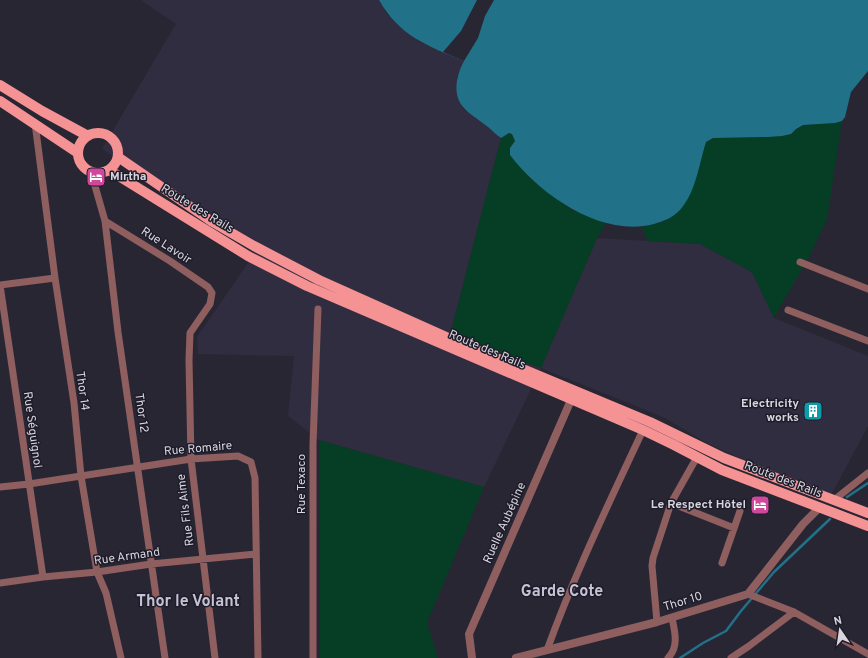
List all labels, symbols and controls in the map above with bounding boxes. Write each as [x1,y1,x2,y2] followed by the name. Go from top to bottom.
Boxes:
[85,166,107,188] hotel icon: Mirtha
[110,169,146,185] place label: Mirtha
[158,181,236,237] street label: Route des Rails
[138,224,195,268] street label: Rue Lavoir
[446,327,528,373] street label: Route des Rails
[71,370,93,412] street label: Thor 14
[19,391,45,469] street label: Rue Séguignol
[130,392,152,434] street label: Thor 12
[741,396,799,426] place label: Electricity works
[802,400,824,422] building icon: Electricity works
[163,438,233,460] street label: Rue Romaire
[294,453,310,514] street label: Rue Texaco
[742,458,824,502] street label: Route des Rails
[174,473,198,547] street label: Rue Fils Aime
[480,480,530,566] street label: Ruelle Aubépine
[749,494,771,516] hotel icon: Le Respect Hôtel
[651,497,746,513] place label: Le Respect Hôtel
[93,544,161,570] street label: Rue Armand
[521,582,603,602] district label: Garde Cote
[661,588,705,616] street label: Thor 10
[136,592,240,612] district label: Thor le Volant
[820,610,860,650] north arrow
[833,614,843,629] text: N

